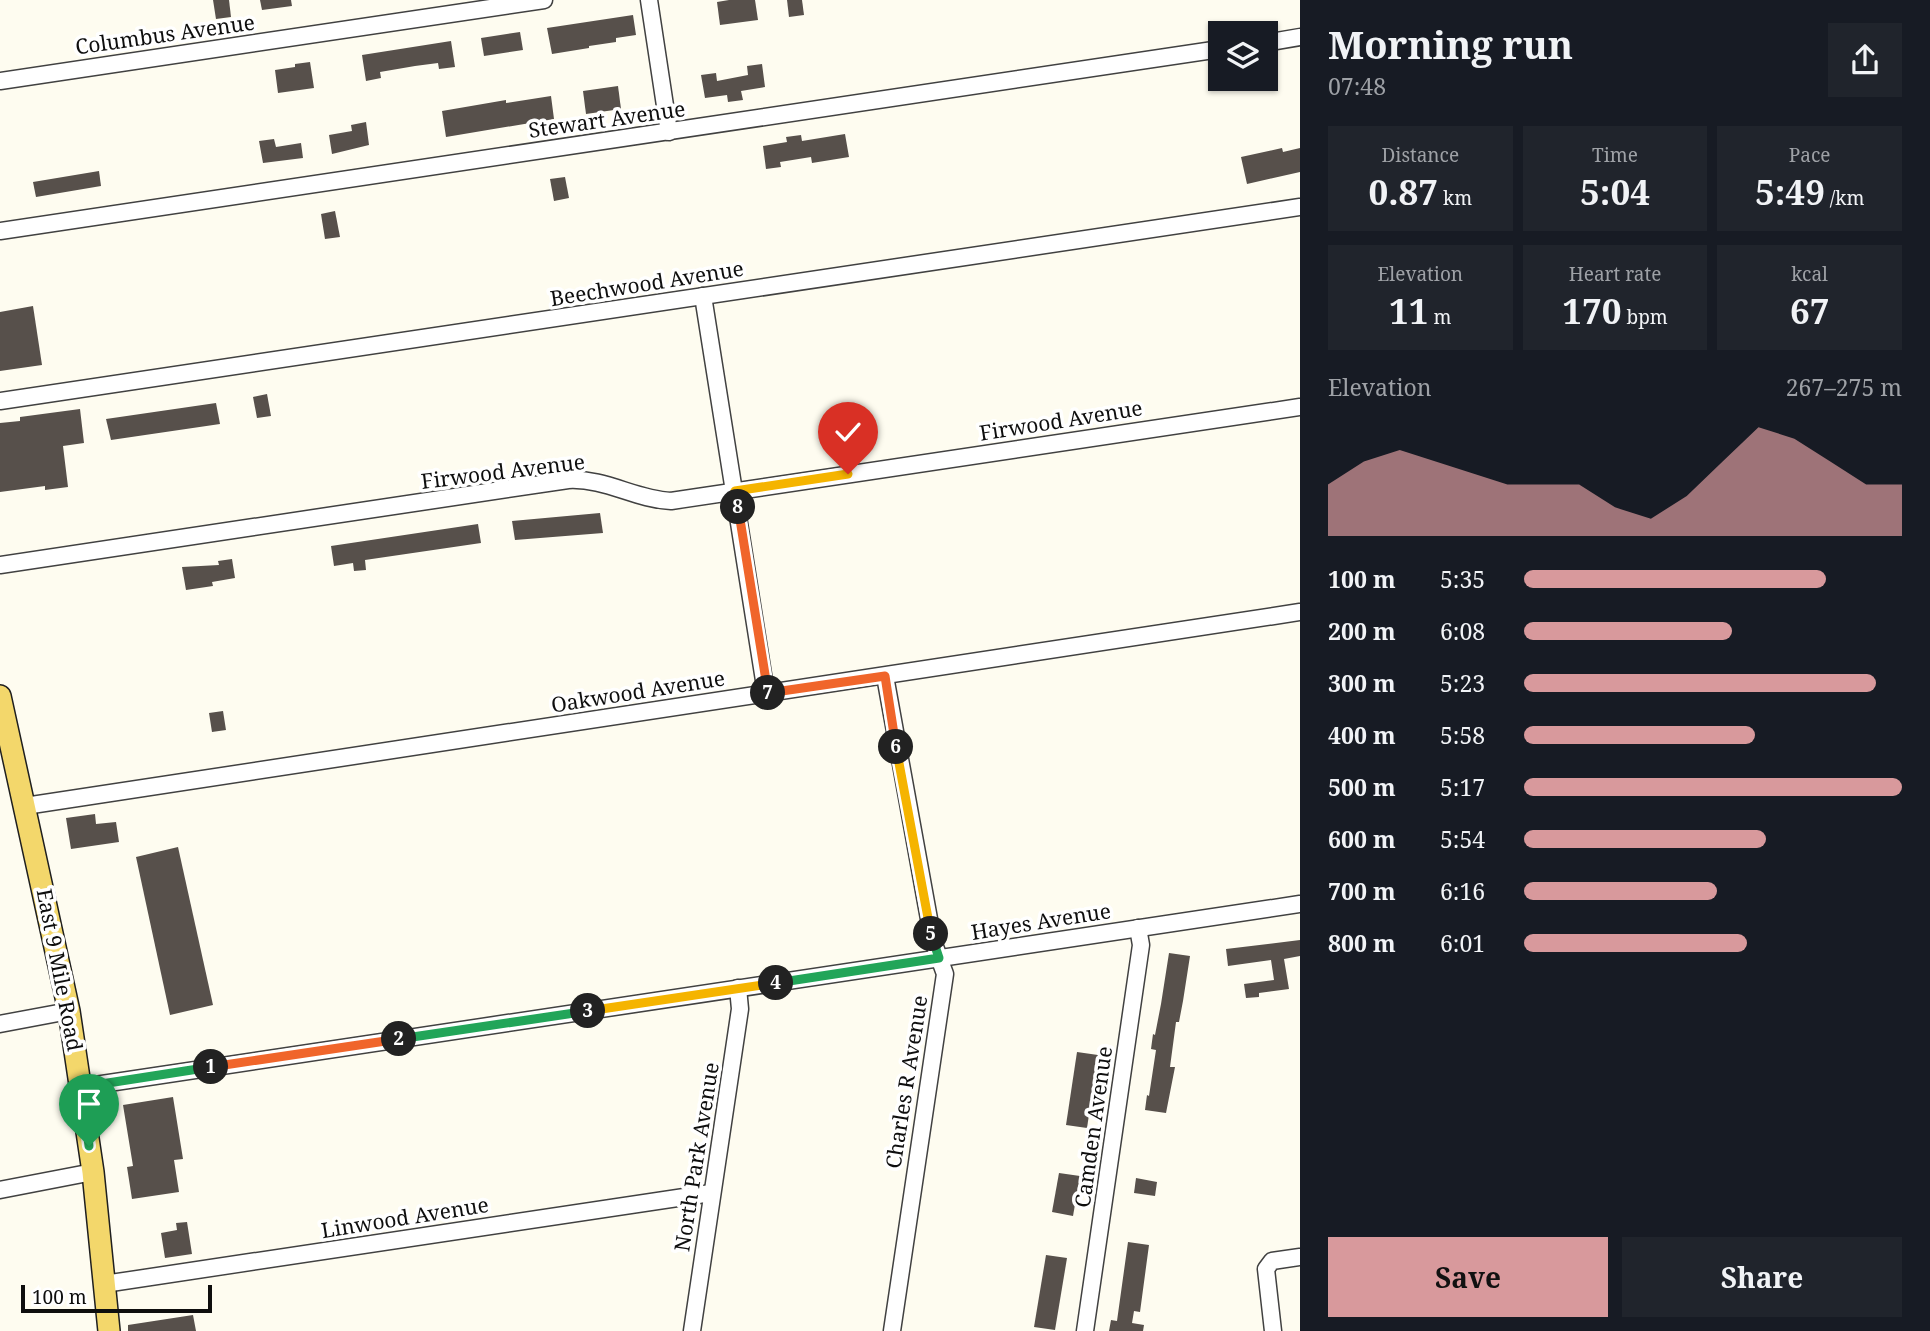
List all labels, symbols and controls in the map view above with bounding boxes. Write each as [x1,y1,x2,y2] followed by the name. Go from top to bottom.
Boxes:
[73,8,256,60] street label: Columbus Avenue
[1328,18,1573,70] text: Morning run
[1208,21,1278,91] map controls
[1208,21,1278,91] button: layers
[1828,23,1902,97] button: share
[1328,70,1386,102] text: 07:48
[527,94,687,144] street label: Stewart Avenue
[1382,142,1459,168] text: Distance
[1592,142,1638,168] text: Time
[1789,142,1831,168] text: Pace
[1369,168,1438,215] text: 0.87
[1580,168,1650,215] text: 5:04
[1755,168,1825,215] text: 5:49
[1438,185,1472,211] text: km
[1825,185,1864,211] text: /km
[548,254,746,312] street label: Beechwood Avenue
[1378,261,1463,287] text: Elevation
[1569,261,1661,287] text: Heart rate
[1791,261,1828,287] text: kcal
[1389,287,1429,334] text: 11
[1562,287,1622,334] text: 170
[1790,287,1829,334] text: 67
[1429,304,1452,330] text: m
[1622,304,1668,330] text: bpm
[1328,371,1432,403] text: Elevation
[1786,371,1902,403] text: 267–275 m
[977,393,1144,447] street label: Firwood Avenue
[818,402,878,474] pin
[829,413,867,451] icon: check
[419,447,586,495] street label: Firwood Avenue
[720,490,756,524] pin: 8
[732,493,743,519] text: 8
[1328,563,1396,595] text: 100 m
[1440,563,1485,595] text: 5:35
[1328,615,1396,647] text: 200 m
[1440,615,1485,647] text: 6:08
[549,663,727,719] street label: Oakwood Avenue
[1328,667,1396,699] text: 300 m
[1440,667,1485,699] text: 5:23
[750,676,786,710] pin: 7
[762,679,773,705] text: 7
[1328,719,1396,751] text: 400 m
[1440,719,1485,751] text: 5:58
[878,730,914,764] pin: 6
[890,733,901,759] text: 6
[1328,771,1396,803] text: 500 m
[1440,771,1485,803] text: 5:17
[1328,823,1396,855] text: 600 m
[1440,823,1485,855] text: 5:54
[1328,875,1396,907] text: 700 m
[1440,875,1485,907] text: 6:16
[31,886,89,1053] street label: East 9 Mile Road
[969,896,1113,946] street label: Hayes Avenue
[914,916,948,951] pin: 5
[925,920,936,946] text: 5
[1328,927,1396,959] text: 800 m
[1440,927,1485,959] text: 6:01
[758,965,794,1000] pin: 4
[770,969,781,995] text: 4
[570,993,606,1028] pin: 3
[879,993,934,1170] street label: Charles R Avenue
[582,997,593,1023] text: 3
[382,1021,416,1056] pin: 2
[393,1025,404,1051] text: 2
[1068,1044,1118,1209] street label: Camden Avenue
[194,1050,228,1084] pin: 1
[205,1053,216,1079] text: 1
[667,1060,725,1254] street label: North Park Avenue
[59,1074,119,1146] pin
[70,1085,108,1123] icon: arrive
[319,1190,491,1244] street label: Linwood Avenue
[1328,1237,1608,1317] button: Save
[1622,1237,1902,1317] button: Share
[21,1282,212,1314] scale bar
[32,1284,87,1310] text: 100 m

